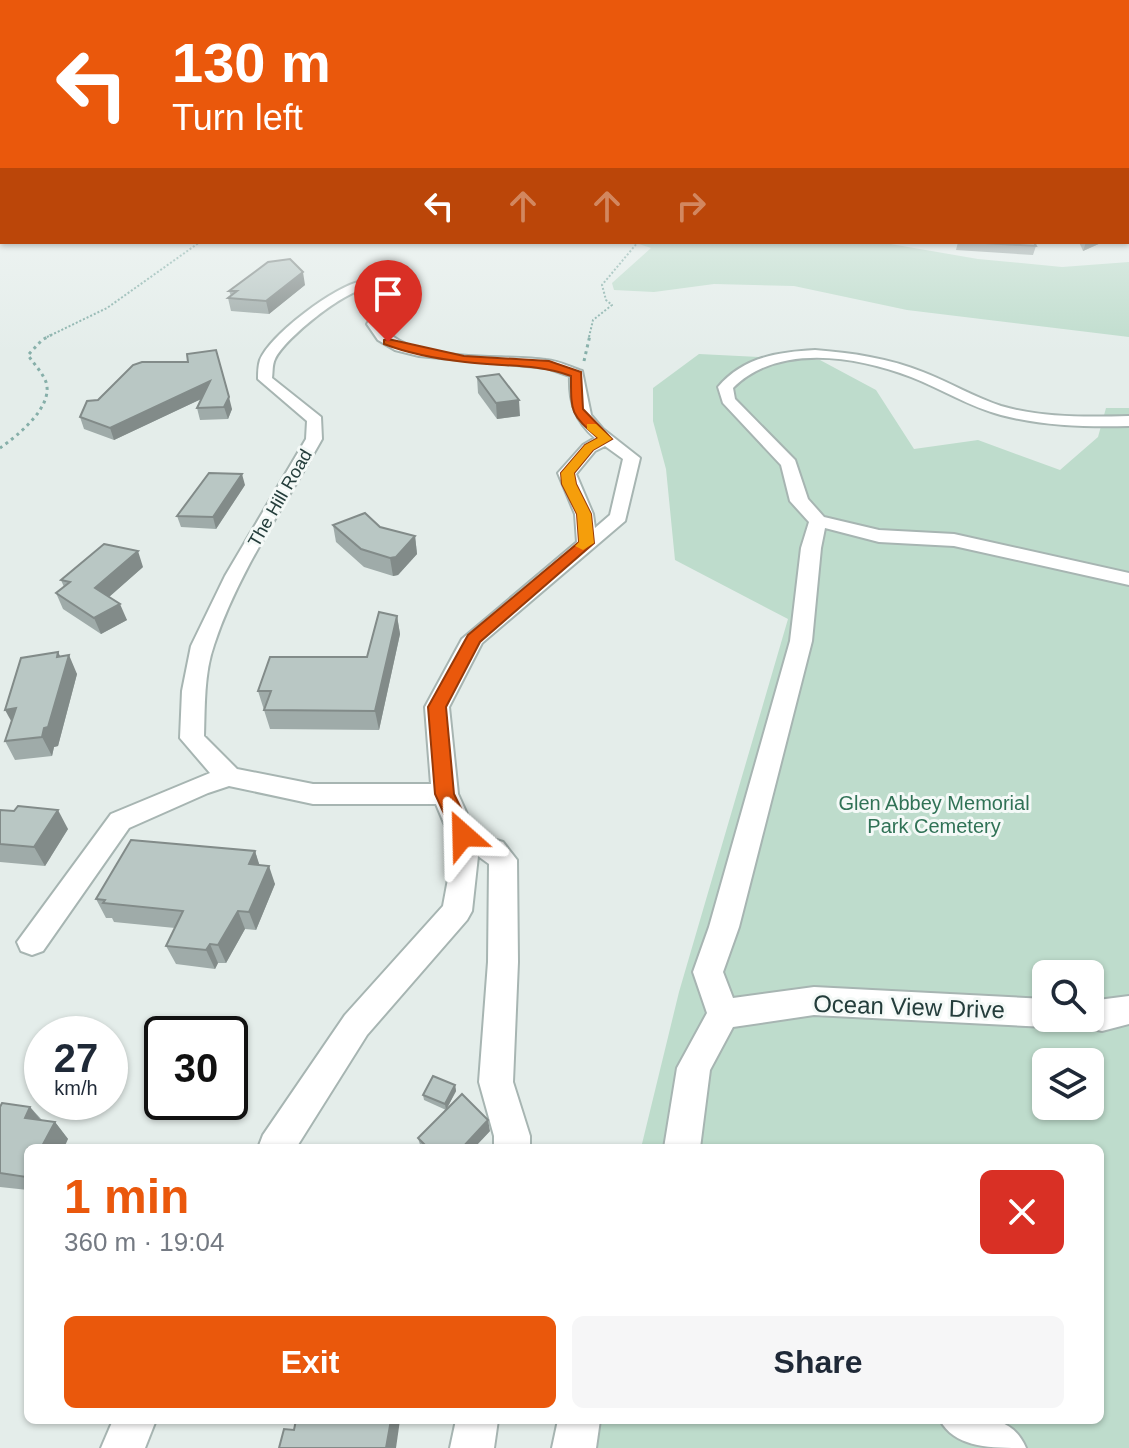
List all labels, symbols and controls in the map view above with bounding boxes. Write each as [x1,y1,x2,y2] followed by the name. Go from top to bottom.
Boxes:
[172,31,331,94] text: 130 m
[40,32,144,136] icon: left
[172,97,303,138] text: Turn left
[417,184,461,228] icon: left
[501,184,545,228] icon: ahead
[585,184,629,228] icon: ahead
[669,184,713,228] icon: right
[354,260,422,342] pin
[366,272,410,316] icon: arrive
[244,446,316,550] street label: The Hill Road
[838,792,1030,837] park label: Glen Abbey Memorial Park Cemetery
[421,793,505,877] position arrow
[1032,960,1104,1120] map controls
[1032,960,1104,1032] button: search
[813,990,1005,1023] street label: Ocean View Drive
[144,1016,248,1120] speed limit sign: 30
[54,1036,98,1080] text: 27
[1032,1048,1104,1120] button: layers
[54,1077,98,1099] text: km/h
[64,1170,189,1223] text: 1 min
[980,1170,1064,1254] button: close
[64,1227,224,1257] text: 360 m · 19:04
[64,1316,556,1408] button: Exit
[572,1316,1064,1408] button: Share

